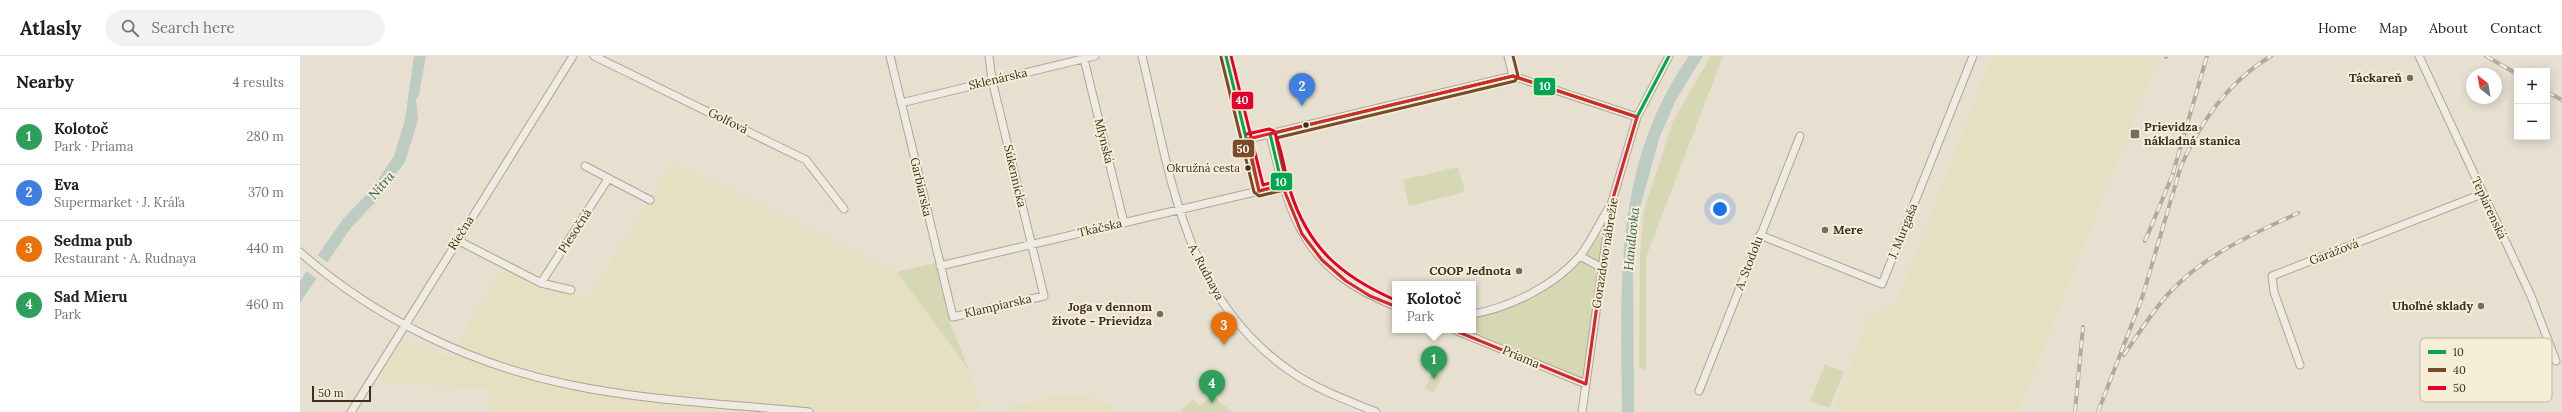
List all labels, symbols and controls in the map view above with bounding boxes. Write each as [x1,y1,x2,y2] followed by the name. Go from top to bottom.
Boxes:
[105,10,385,46] search box
[20,16,81,40] text: Atlasly
[119,17,141,39] icon: search
[151,18,235,37] text: Search here
[2318,19,2357,37] text: Home
[2379,19,2407,37] text: Map
[2429,19,2468,37] text: About
[2490,19,2542,37] text: Contact
[967,64,1029,93] street label: Sklenárska
[2466,68,2502,104] north arrow
[2514,68,2550,140] map controls
[2514,68,2550,104] button: +
[2349,70,2402,85] place label: Táckareň
[16,71,74,93] text: Nearby
[1289,73,1315,106] pin: 2
[2405,73,2415,83] marker: Táckareň
[233,74,284,91] text: 4 results
[1533,77,1556,96] line badge: 10
[1539,79,1551,93] text: 10
[1231,91,1254,110] line badge: 40
[1235,93,1249,107] text: 40
[706,104,751,137] street label: Golfová
[2514,104,2550,140] button: −
[1092,117,1117,165] street label: Mlynská
[54,119,108,138] text: Kolotoč
[2144,119,2241,148] place label: Prievidza nákladná stanica
[1301,120,1311,130] unlabelled marker
[26,128,32,145] text: 1
[247,128,284,145] text: 280 m
[2129,128,2141,140] marker: Prievidza nákladná stanica
[54,138,133,155] text: Park · Priama
[1232,139,1255,158] line badge: 50
[1237,142,1249,156] text: 50
[1001,143,1030,209] street label: Súkennícka
[907,156,936,218] street label: Garbiarska
[1166,161,1240,175] place label: Okružná cesta
[1243,163,1253,173] marker: Okružná cesta
[365,167,399,203] water label: Nitra
[1270,172,1293,191] line badge: 10
[2468,174,2510,241] street label: Teplárenská
[54,175,79,194] text: Eva
[1275,175,1287,189] text: 10
[26,184,32,201] text: 2
[248,184,284,201] text: 370 m
[54,194,185,211] text: Supermarket · J. Kráľa
[1588,196,1621,309] street label: Gorazdovo nábrežie
[1710,199,1730,219] your location
[1884,201,1920,262] street label: J. Murgaša
[555,206,594,256] street label: Piesočná
[1620,206,1643,271] water label: Handlovka
[444,213,477,252] street label: Riečna
[1076,215,1123,240] street label: Tkáčska
[1833,222,1864,237] place label: Mere
[1820,225,1830,235] marker: Mere
[54,231,132,250] text: Sedma pub
[1731,234,1766,293] street label: A. Stodolu
[2307,235,2361,268] street label: Garážová
[25,240,33,257] text: 3
[247,240,284,257] text: 440 m
[1185,240,1227,302] street label: A. Rudnaya
[54,250,196,267] text: Restaurant · A. Rudnaya
[1429,263,1512,278] place label: COOP Jednota
[1514,266,1524,276] marker: COOP Jednota
[1392,281,1476,333] popup
[54,287,128,306] text: Sad Mieru
[1407,289,1461,308] text: Kolotoč
[963,291,1033,321] street label: Klampiarska
[25,296,33,313] text: 4
[246,296,284,313] text: 460 m
[2392,298,2473,313] place label: Uhoľné sklady
[1052,299,1153,328] place label: Joga v dennom živote - Prievidza
[2476,301,2486,311] marker: Uhoľné sklady
[54,306,81,323] text: Park
[1407,308,1434,325] text: Park
[1155,309,1165,319] marker: Joga v dennom živote - Prievidza
[1211,312,1237,345] pin: 3
[2420,338,2552,402] legend
[1500,342,1542,371] street label: Priama
[2453,345,2464,359] text: 10
[1421,346,1447,379] pin: 1
[2453,363,2466,377] text: 40
[1199,370,1225,403] pin: 4
[2453,381,2466,395] text: 50
[312,384,371,403] scale bar
[318,386,344,400] text: 50 m

